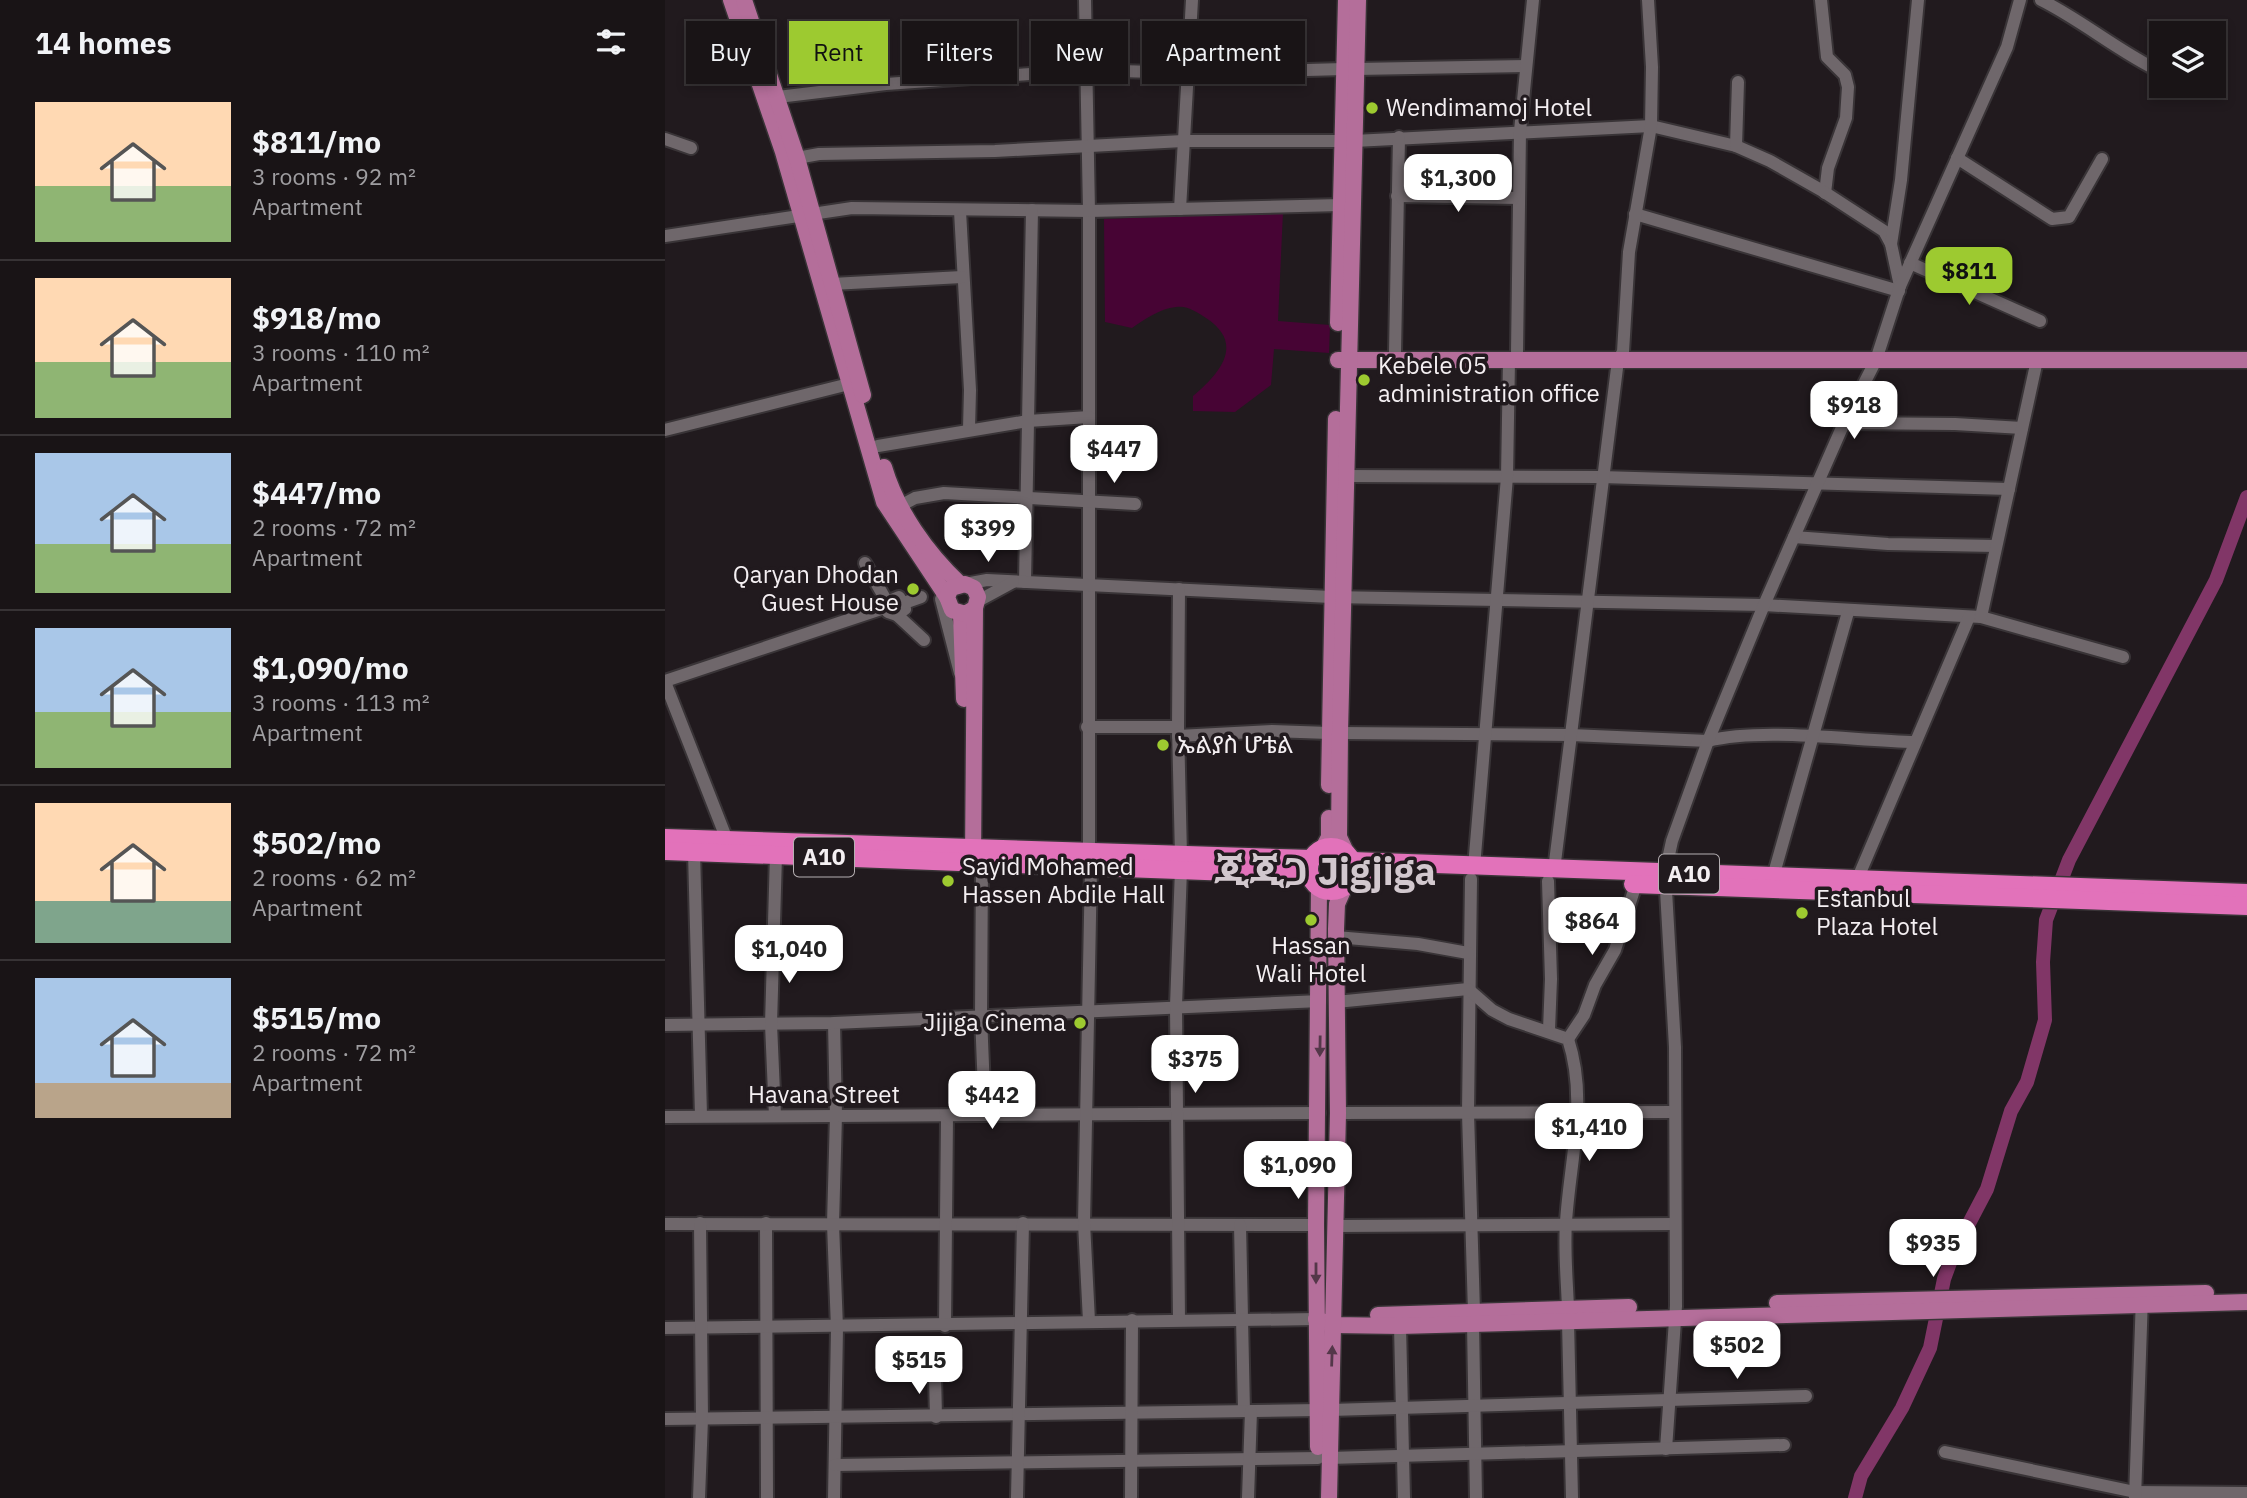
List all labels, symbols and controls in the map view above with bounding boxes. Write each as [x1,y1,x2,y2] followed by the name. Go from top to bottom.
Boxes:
[686,21,775,84] chip: Buy
[789,21,888,84] chip: Rent
[902,21,1017,84] chip: Filters
[1031,21,1128,84] chip: New
[1142,21,1305,84] chip: Apartment
[2149,21,2226,98] map controls
[2149,21,2226,98] button: layers
[35,23,172,62] text: 14 homes
[592,23,630,61] icon: filters
[1386,91,1592,123] place label: Wendimamoj Hotel
[1364,100,1380,116] marker: Wendimamoj Hotel
[252,122,381,161] text: $811/mo
[91,130,175,214] icon: home
[1401,154,1515,214] pin: $1,300
[252,161,416,191] text: 3 rooms · 92 m²
[1420,162,1496,192] text: $1,300
[252,191,363,221] text: Apartment
[1928,247,2010,307] pin: $811
[1941,255,1997,285] text: $811
[252,298,381,337] text: $918/mo
[91,306,175,390] icon: home
[252,337,430,367] text: 3 rooms · 110 m²
[1378,349,1600,409] place label: Kebele 05 administration office
[252,367,363,397] text: Apartment
[1356,372,1372,388] marker: Kebele 05 administration office
[1813,382,1895,441] pin: $918
[1826,389,1882,419] text: $918
[1073,426,1155,485] pin: $447
[1086,433,1142,463] text: $447
[252,473,381,512] text: $447/mo
[91,481,175,565] icon: home
[947,504,1029,564] pin: $399
[252,512,416,542] text: 2 rooms · 72 m²
[960,512,1016,542] text: $399
[252,542,363,572] text: Apartment
[733,558,899,618] place label: Qaryan Dhodan Guest House
[905,581,921,597] marker: Qaryan Dhodan Guest House
[252,648,409,687] text: $1,090/mo
[91,656,175,740] icon: home
[252,687,430,717] text: 3 rooms · 113 m²
[252,717,363,747] text: Apartment
[1177,728,1293,760] place label: ኤልያስ ሆቴል
[1155,737,1171,753] marker: ኤልያስ ሆቴል
[252,823,381,862] text: $502/mo
[91,831,175,915] icon: home
[794,838,854,876] road number: A10
[1214,846,1436,895] district label: ጂጂጋ Jigjiga
[962,850,1165,910] place label: Sayid Mohamed Hassen Abdile Hall
[1659,854,1719,894] road number: A10
[252,862,416,892] text: 2 rooms · 62 m²
[940,873,956,889] marker: Sayid Mohamed Hassen Abdile Hall
[1816,882,1938,942] place label: Estanbul Plaza Hotel
[252,892,363,922] text: Apartment
[1551,898,1633,957] pin: $864
[1564,905,1620,935] text: $864
[1794,905,1810,921] marker: Estanbul Plaza Hotel
[1303,912,1319,928] marker: Hassan Wali Hotel
[732,926,846,985] pin: $1,040
[1256,929,1366,989] place label: Hassan Wali Hotel
[751,933,827,963] text: $1,040
[252,998,381,1037] text: $515/mo
[91,1006,175,1090] icon: home
[923,1006,1066,1038] place label: Jijiga Cinema
[1072,1015,1088,1031] marker: Jijiga Cinema
[1314,1035,1326,1057] one-way arrow
[1154,1036,1236,1095] pin: $375
[252,1037,416,1067] text: 2 rooms · 72 m²
[1167,1043,1223,1073] text: $375
[252,1067,363,1097] text: Apartment
[951,1072,1033,1131] pin: $442
[748,1078,900,1110] street label: Havana Street
[964,1079,1020,1109] text: $442
[1532,1104,1646,1163] pin: $1,410
[1551,1111,1627,1141] text: $1,410
[1241,1142,1355,1201] pin: $1,090
[1260,1149,1336,1179] text: $1,090
[1892,1220,1974,1279] pin: $935
[1905,1227,1961,1257] text: $935
[1310,1262,1322,1284] one-way arrow
[1696,1322,1778,1381] pin: $502
[1709,1329,1765,1359] text: $502
[878,1336,960,1396] pin: $515
[891,1344,947,1374] text: $515
[1326,1345,1337,1367] one-way arrow

